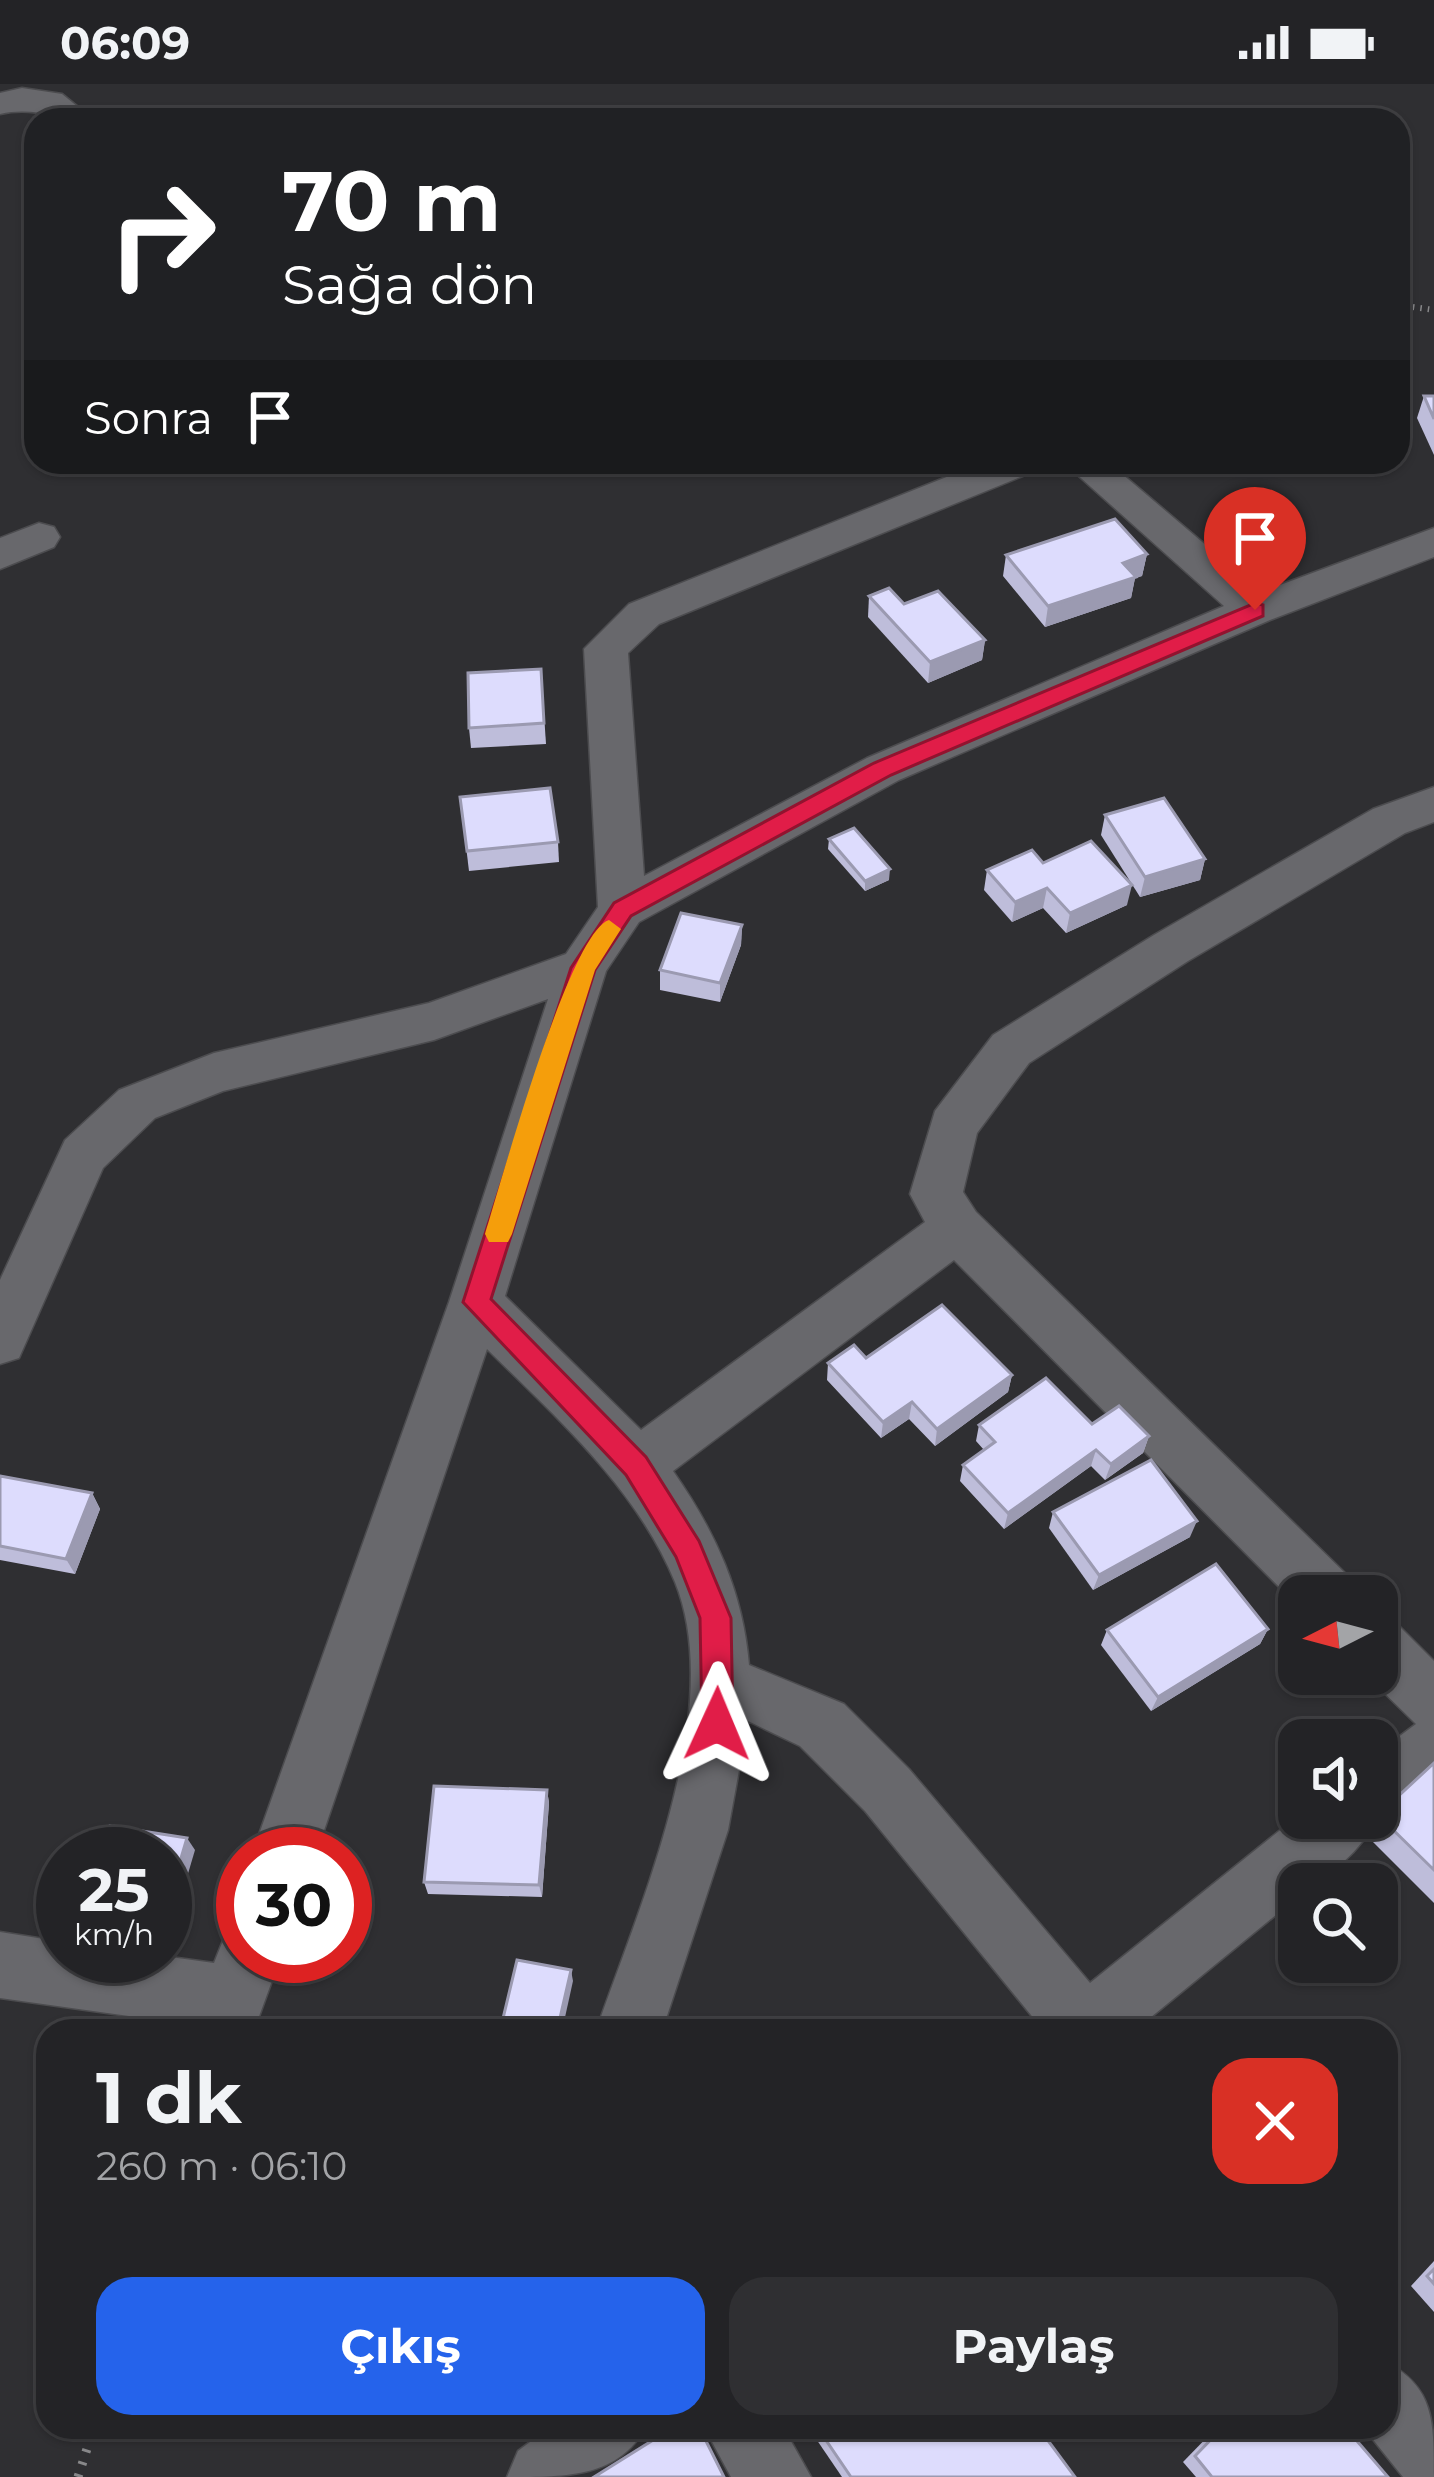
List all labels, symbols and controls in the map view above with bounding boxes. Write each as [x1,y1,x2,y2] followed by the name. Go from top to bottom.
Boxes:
[60,15,190,70] text: 06:09
[282,150,501,252] text: 70 m
[84,156,240,312] icon: right
[282,252,537,318] text: Sağa dön
[237,384,303,450] icon: arrive
[84,390,213,445] text: Sonra
[1204,487,1306,610] pin
[1222,505,1288,571] icon: arrive
[1278,1575,1398,1695] north arrow
[1278,1575,1398,1983] map controls
[654,1661,780,1787] position arrow
[1278,1719,1398,1839] button: sound
[216,1827,372,1983] speed limit sign: 30
[78,1853,150,1926] text: 25
[1278,1863,1398,1983] button: search
[74,1916,154,1953] text: km/h
[96,2053,242,2141] text: 1 dk
[1212,2058,1338,2184] button: close
[96,2142,347,2190] text: 260 m · 06:10
[96,2277,705,2415] button: Çıkış
[729,2277,1338,2415] button: Paylaş

